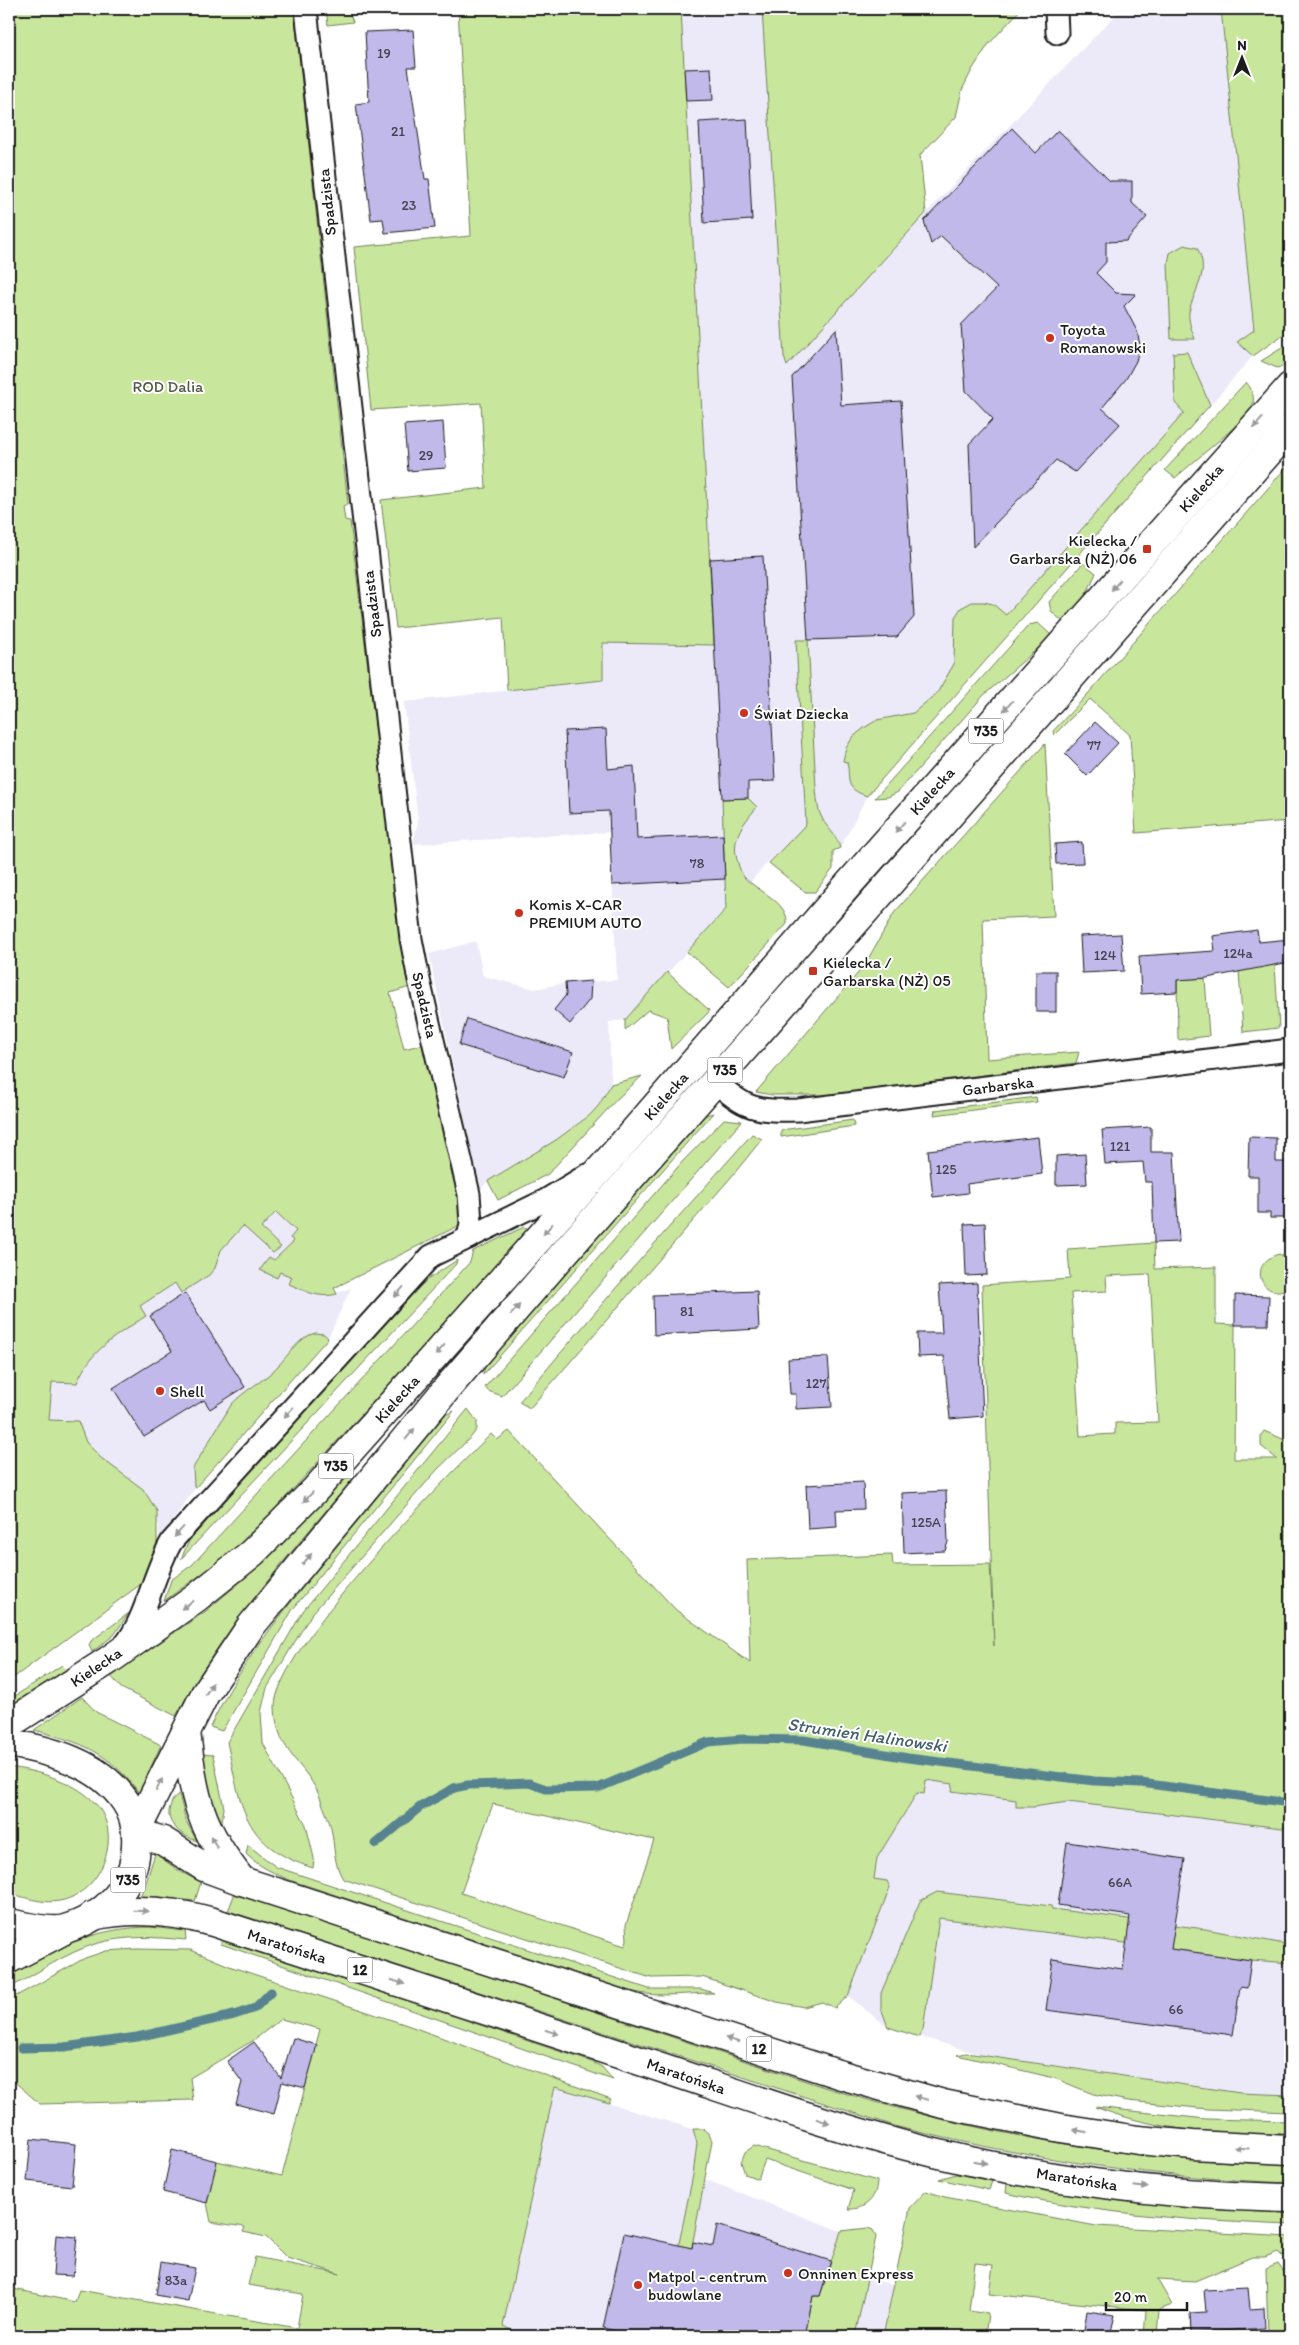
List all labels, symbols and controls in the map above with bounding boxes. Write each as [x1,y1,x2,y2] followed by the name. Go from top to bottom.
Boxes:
[1216,32,1266,82] north arrow
[1237,37,1247,54] text: N
[377,45,391,62] house number: 19
[391,123,405,140] house number: 21
[314,167,340,236] street label: Spadzista
[402,197,417,214] house number: 23
[1060,320,1146,357] place label: Toyota Romanowski
[1044,332,1056,344] marker: Toyota Romanowski
[133,377,204,396] park label: ROD Dalia
[1252,417,1264,429] one-way arrow
[419,447,433,464] house number: 29
[1175,459,1228,516] street label: Kielecka
[1009,531,1137,568] place label: Kielecka / Garbarska (NŻ) 06
[1141,543,1153,555] marker: Kielecka / Garbarska (NŻ) 06
[358,569,386,639] street label: Spadzista
[1110,578,1122,590] one-way arrow
[1002,700,1014,712] one-way arrow
[754,704,849,723] place label: Świat Dziecka
[738,707,750,719] marker: Świat Dziecka
[968,718,1004,744] road number: 735
[1087,737,1101,754] house number: 77
[906,763,959,819] street label: Kielecka
[894,821,905,834] one-way arrow
[690,855,705,872] house number: 78
[529,895,642,932] place label: Komis X-CAR PREMIUM AUTO
[513,907,525,919] marker: Komis X-CAR PREMIUM AUTO
[1223,945,1253,962] house number: 124a
[1094,947,1117,964] house number: 124
[823,953,951,990] place label: Kielecka / Garbarska (NŻ) 05
[807,965,819,977] marker: Kielecka / Garbarska (NŻ) 05
[408,970,442,1041] street label: Spadzista
[708,1058,742,1082] road number: 735
[640,1067,693,1124] street label: Kielecka
[961,1072,1036,1100] street label: Garbarska
[1110,1138,1131,1155] house number: 121
[935,1161,957,1178] house number: 125
[542,1222,554,1234] one-way arrow
[393,1285,404,1298] one-way arrow
[680,1303,695,1320] house number: 81
[509,1304,520,1316] one-way arrow
[435,1344,446,1357] one-way arrow
[371,1371,424,1427] street label: Kielecka
[806,1375,826,1392] house number: 127
[170,1382,205,1401] place label: Shell
[154,1385,166,1397] marker: Shell
[283,1405,295,1417] one-way arrow
[405,1428,416,1441] one-way arrow
[318,1454,354,1478] road number: 735
[302,1491,314,1503] one-way arrow
[911,1514,941,1531] house number: 125A
[174,1526,185,1538] one-way arrow
[301,1553,312,1566] one-way arrow
[180,1600,194,1610] one-way arrow
[67,1643,126,1691] street label: Kielecka
[204,1682,214,1695] one-way arrow
[786,1713,950,1757] water label: Strumień Halinowski
[155,1778,163,1793] one-way arrow
[209,1835,218,1848] one-way arrow
[110,1868,146,1892] road number: 735
[1108,1874,1132,1891] house number: 66A
[133,1908,149,1916] one-way arrow
[245,1924,330,1968] street label: Maratońska
[348,1958,372,1982] road number: 12
[390,1979,405,1986] one-way arrow
[1169,2001,1183,2018] house number: 66
[545,2029,560,2037] one-way arrow
[724,2036,739,2044] one-way arrow
[746,2036,772,2062] road number: 12
[644,2054,729,2099] street label: Maratońska
[914,2093,929,2101] one-way arrow
[816,2117,831,2125] one-way arrow
[1072,2127,1088,2135] one-way arrow
[1233,2143,1249,2151] one-way arrow
[972,2159,988,2167] one-way arrow
[1035,2163,1120,2195] street label: Maratońska
[1133,2184,1149,2192] one-way arrow
[798,2264,914,2283] place label: Onninen Express
[648,2267,767,2304] place label: Matpol - centrum budowlane
[782,2267,794,2279] marker: Onninen Express
[165,2272,188,2289] house number: 83a
[632,2279,644,2291] marker: Matpol - centrum budowlane
[1106,2280,1188,2312] scale bar
[1114,2288,1148,2306] text: 20 m

